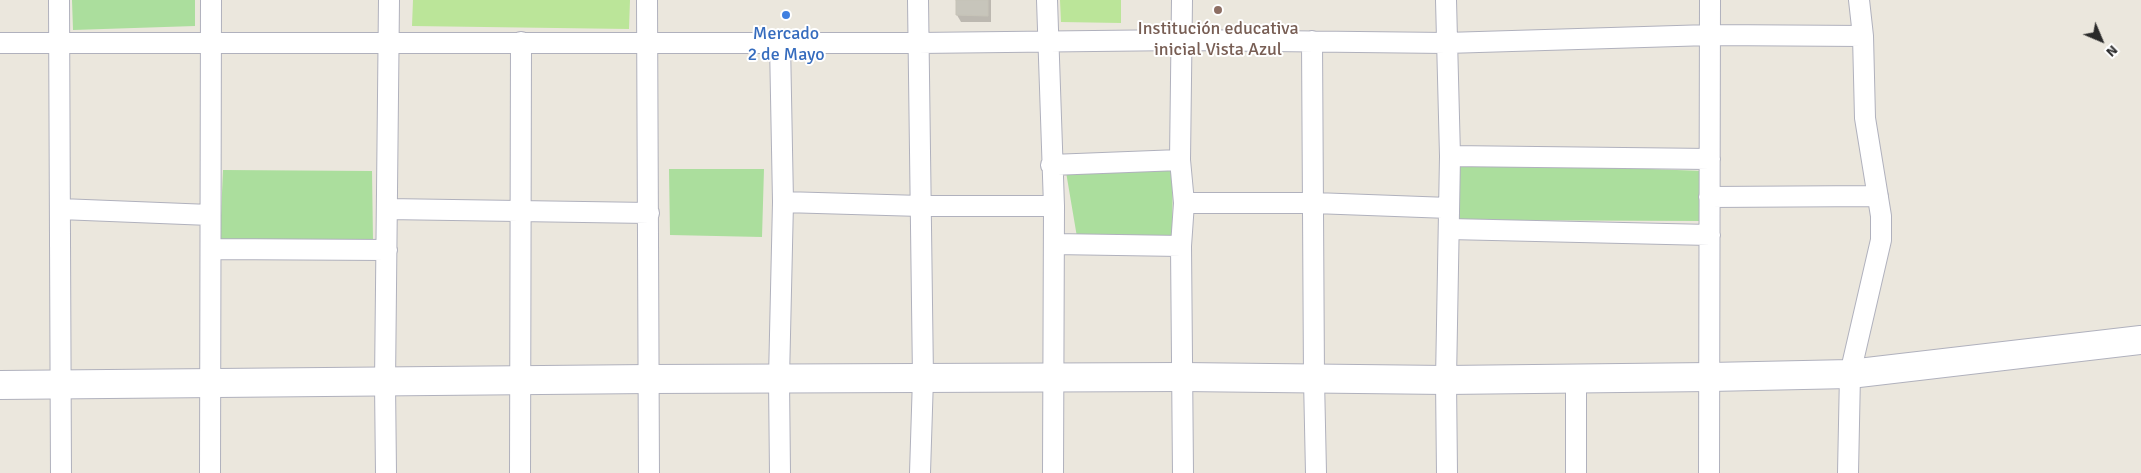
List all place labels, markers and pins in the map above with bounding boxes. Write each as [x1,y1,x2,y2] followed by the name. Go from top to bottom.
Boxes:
[1212,4,1224,16] marker: Institución educativa inicial Vista Azul
[780,9,792,21] marker: Mercado 2 de Mayo
[1137,18,1299,60] place label: Institución educativa inicial Vista Azul
[747,23,825,66] place label: Mercado 2 de Mayo

